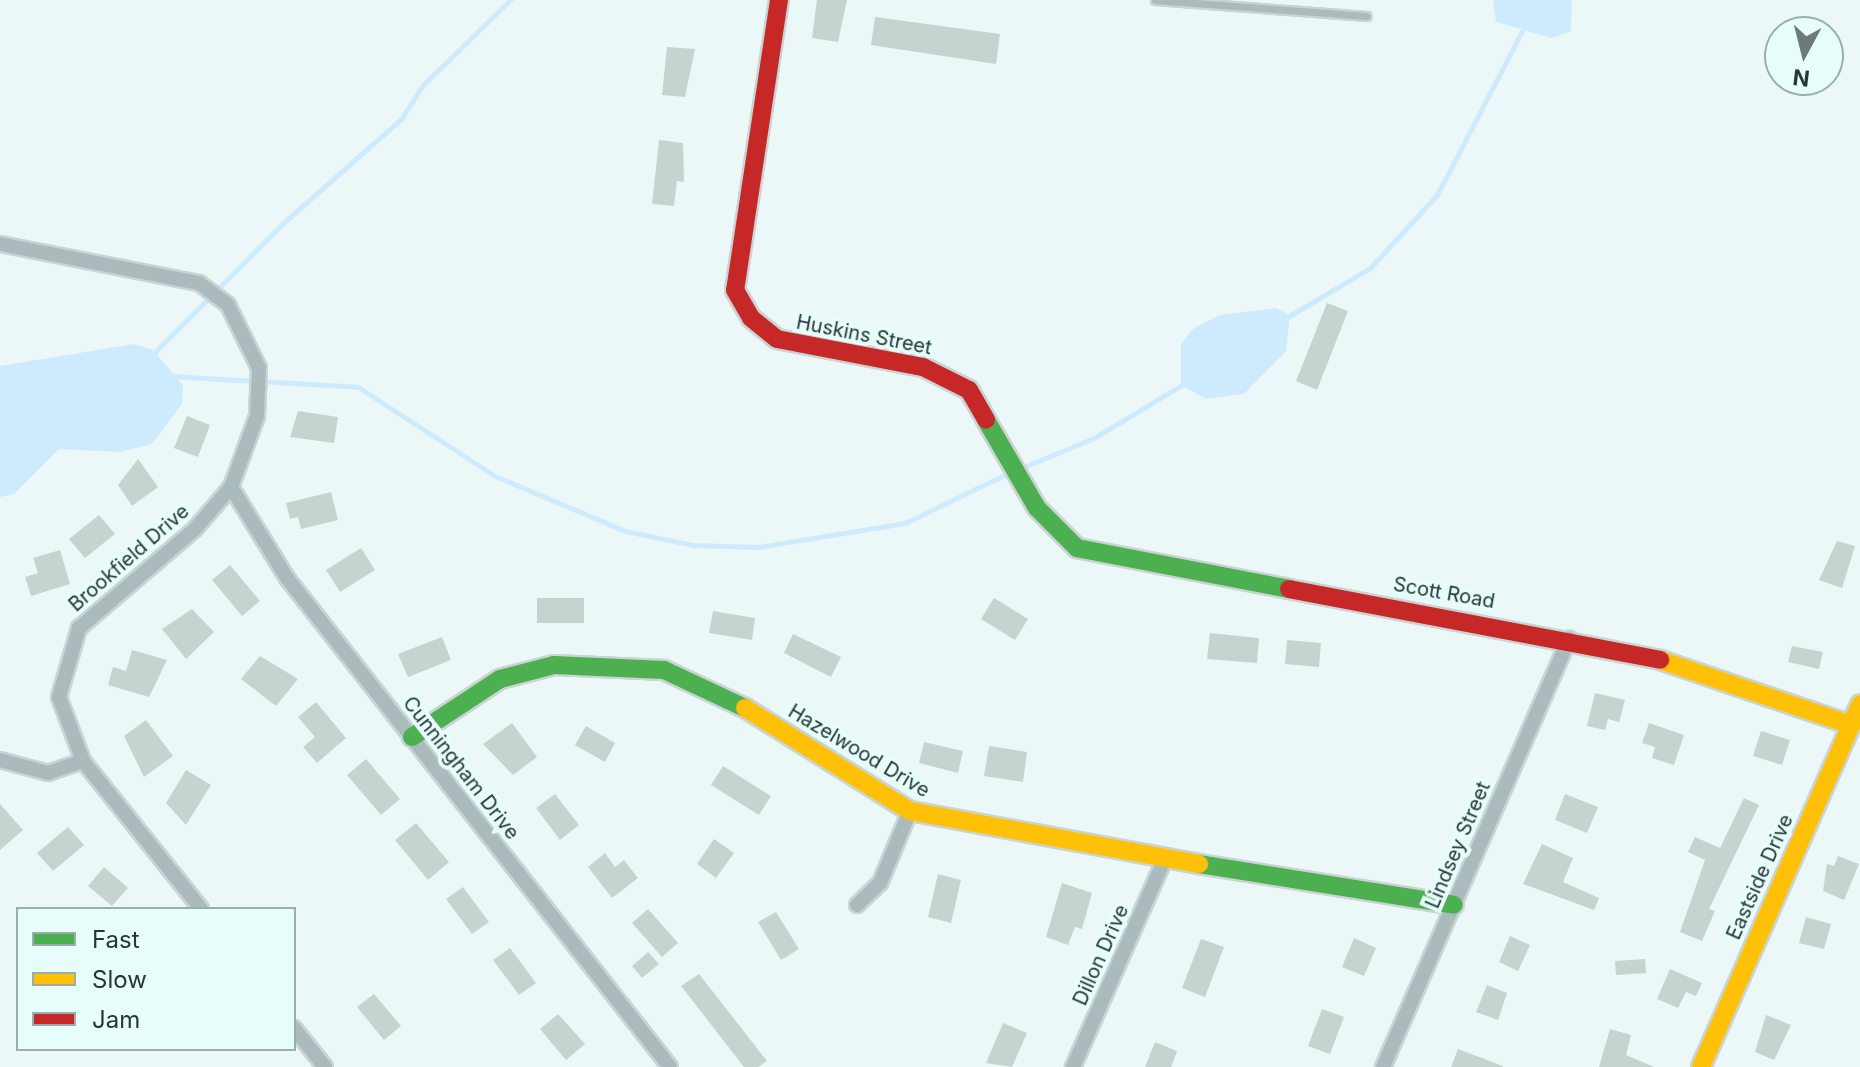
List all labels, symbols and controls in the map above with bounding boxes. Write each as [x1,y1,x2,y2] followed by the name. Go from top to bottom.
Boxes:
[1764,16,1844,96] north arrow
[1791,64,1811,92] text: N
[794,310,934,360] street label: Huskins Street
[64,499,194,617] street label: Brookfield Drive
[1391,572,1497,614] street label: Scott Road
[398,692,524,844] street label: Cunningham Drive
[784,699,934,803] street label: Hazelwood Drive
[1421,778,1495,912] street label: Lindsey Street
[1722,811,1798,943] street label: Eastside Drive
[1068,901,1134,1009] street label: Dillon Drive
[16,907,296,1051] legend
[92,925,140,954] text: Fast
[92,965,147,994] text: Slow
[92,1005,140,1034] text: Jam

